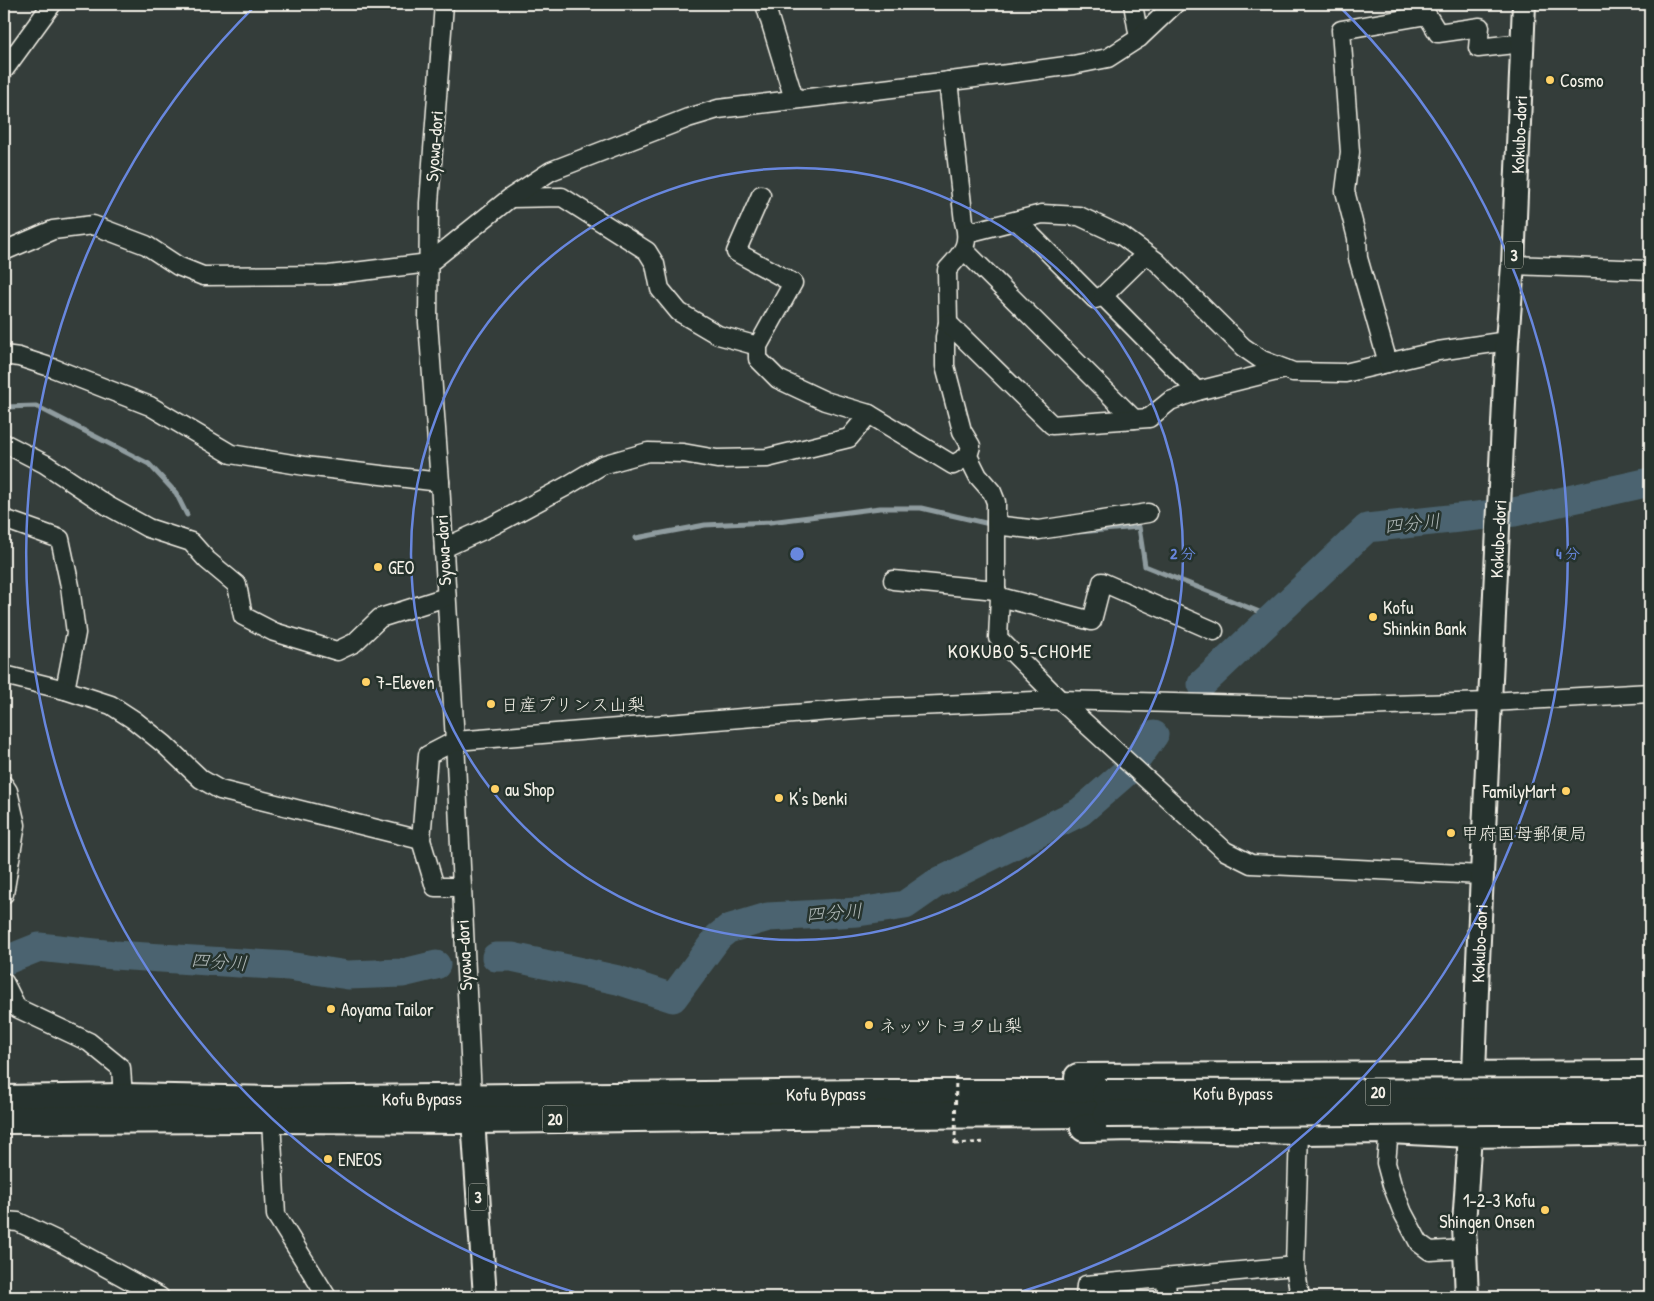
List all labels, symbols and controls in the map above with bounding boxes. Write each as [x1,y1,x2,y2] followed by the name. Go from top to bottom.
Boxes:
[1560,68,1604,93] place label: Cosmo
[1544,74,1556,86] marker: Cosmo
[1504,95,1533,174] street label: Kokubo-dori
[419,110,449,182] street label: Syowa-dori
[1505,242,1523,268] road number: 3
[1483,499,1512,579] street label: Kokubo-dori
[1382,507,1442,539] water label: 四分川
[429,514,457,586] street label: Syowa-dori
[1170,543,1196,564] text: 2 分
[1556,543,1580,564] text: 4 分
[788,545,806,563] centre of rings
[388,555,415,580] place label: GEO
[372,561,384,573] marker: GEO
[1383,595,1467,641] place label: Kofu Shinkin Bank
[1367,611,1379,623] marker: Kofu Shinkin Bank
[948,638,1092,664] district label: KOKUBO 5-CHOME
[376,670,435,695] place label: 7-Eleven
[360,676,372,688] marker: 7-Eleven
[501,692,645,717] place label: 日産プリンス山梨
[485,698,497,710] marker: 日産プリンス山梨
[505,777,554,802] place label: au Shop
[1482,779,1557,804] place label: FamilyMart
[489,783,501,795] marker: au Shop
[1560,785,1572,797] marker: FamilyMart
[789,786,848,811] place label: K's Denki
[773,792,785,804] marker: K's Denki
[1461,821,1587,846] place label: 甲府国母郵便局
[1445,827,1457,839] marker: 甲府国母郵便局
[805,897,863,927] water label: 四分川
[1465,904,1493,983] street label: Kokubo-dori
[450,919,478,991] street label: Syowa-dori
[190,946,248,976] water label: 四分川
[341,997,434,1022] place label: Aoyama Tailor
[325,1003,337,1015] marker: Aoyama Tailor
[879,1013,1022,1038] place label: ネッツトヨタ山梨
[863,1019,875,1031] marker: ネッツトヨタ山梨
[1366,1078,1390,1106] road number: 20
[1193,1080,1273,1105] street label: Kofu Bypass
[786,1081,866,1106] street label: Kofu Bypass
[382,1085,462,1111] street label: Kofu Bypass
[542,1106,568,1132] road number: 20
[338,1147,382,1172] place label: ENEOS
[322,1153,334,1165] marker: ENEOS
[469,1184,487,1210] road number: 3
[1439,1188,1535,1234] place label: 1-2-3 Kofu Shingen Onsen
[1539,1204,1551,1216] marker: 1-2-3 Kofu Shingen Onsen

